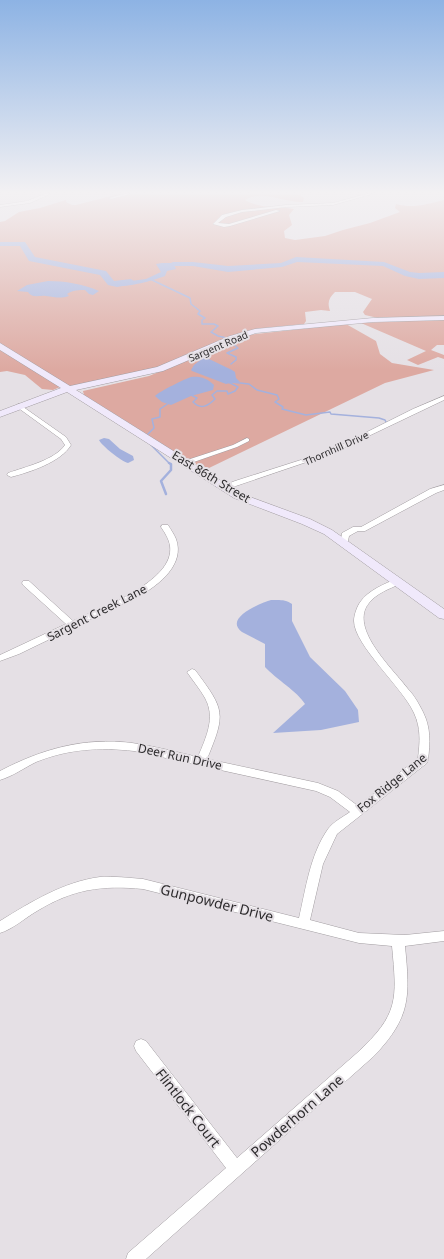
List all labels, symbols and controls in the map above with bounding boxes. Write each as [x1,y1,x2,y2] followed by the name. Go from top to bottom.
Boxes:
[186,327,250,365] street label: Sargent Road
[301,427,371,469] street label: Thornhill Drive
[169,446,254,507] street label: East 86th Street
[44,580,150,645] street label: Sargent Creek Lane
[137,739,224,774] street label: Deer Run Drive
[353,749,430,816] street label: Fox Ridge Lane
[159,879,276,926] street label: Gunpowder Drive
[152,1064,225,1151] street label: Flintlock Court
[246,1070,347,1161] street label: Powderhorn Lane

